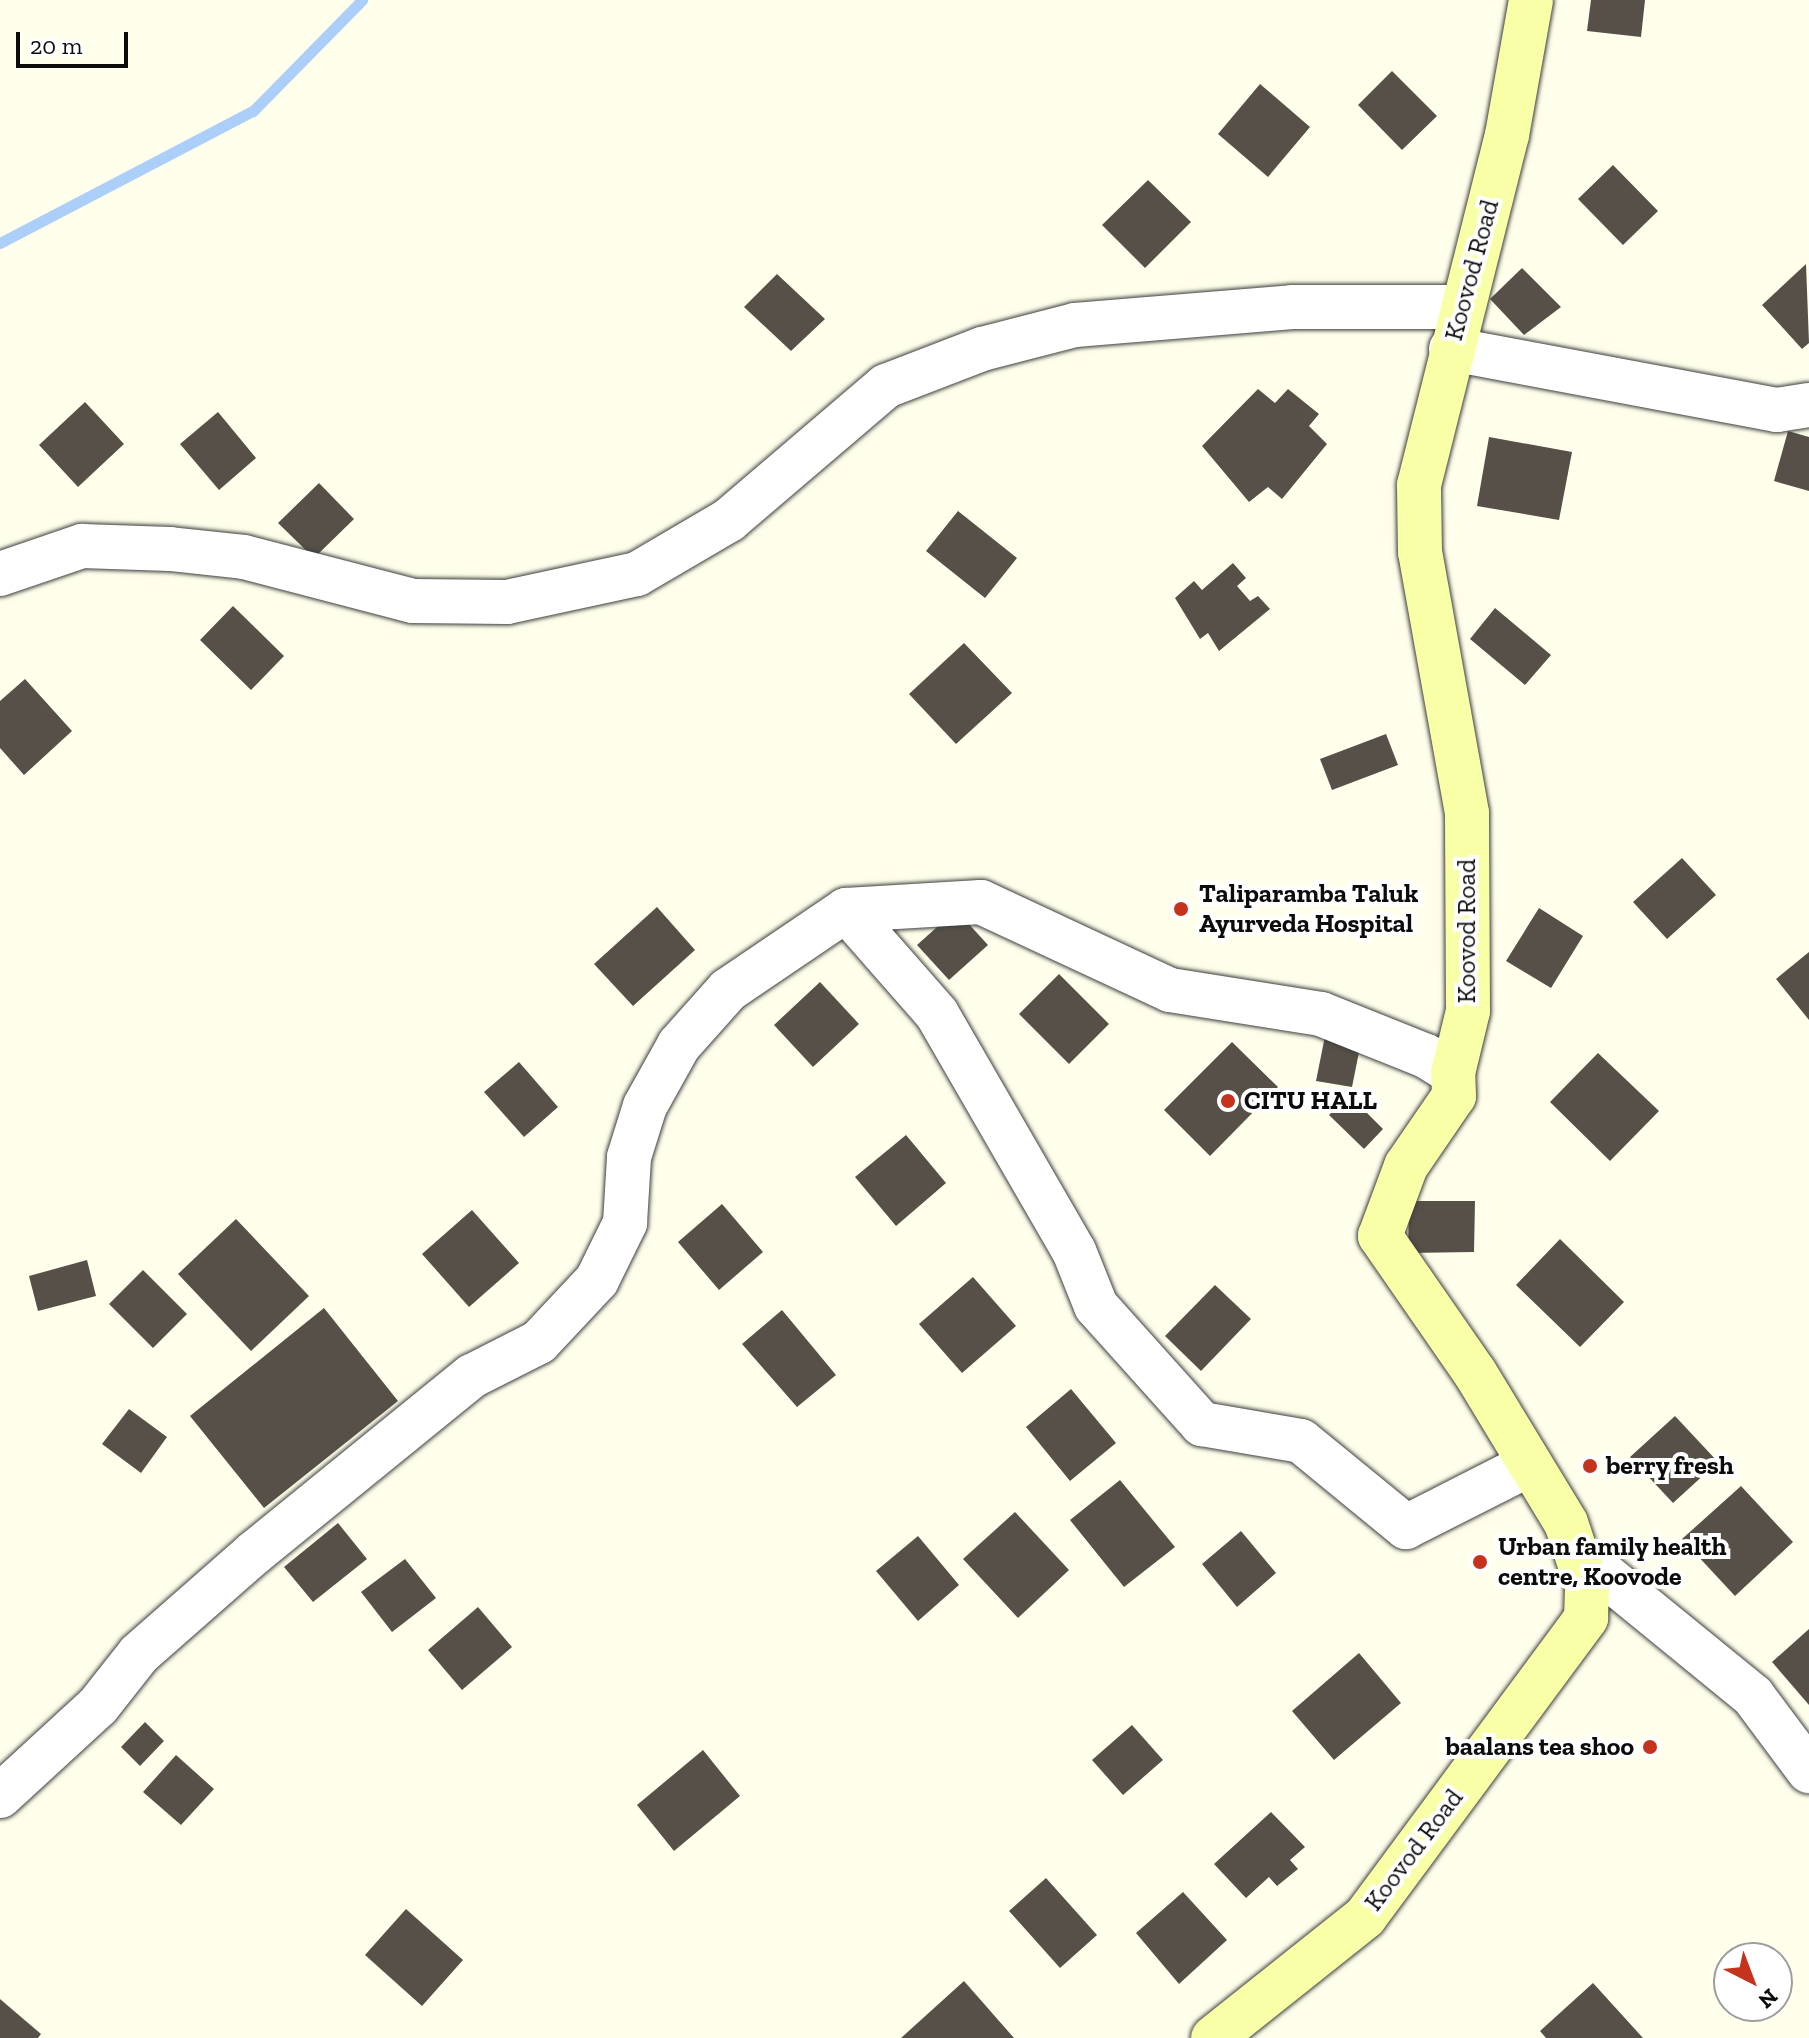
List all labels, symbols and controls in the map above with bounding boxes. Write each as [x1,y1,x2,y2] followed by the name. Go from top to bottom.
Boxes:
[20,16,132,66] scale bar
[30,31,82,60] text: 20 m
[1438,196,1506,344] street label: Koovod Road
[1451,859,1483,1003] street label: Koovod Road
[1199,878,1418,940] place label: Taliparamba Taluk Ayurveda Hospital
[1170,898,1192,920] marker: Taliparamba Taluk Ayurveda Hospital
[1244,1085,1377,1117] place label: CITU HALL
[1219,1092,1237,1110] marker: CITU HALL
[1606,1450,1734,1482] place label: berry fresh
[1581,1457,1599,1475] marker: berry fresh
[1498,1531,1727,1592] place label: Urban family health centre, Koovode
[1469,1551,1491,1573] marker: Urban family health centre, Koovode
[1445,1731,1634,1763] place label: baalans tea shoo
[1641,1738,1659,1756] marker: baalans tea shoo
[1358,1783,1470,1917] street label: Koovod Road
[1713,1942,1793,2022] north arrow
[1753,1983,1783,2014] text: N

